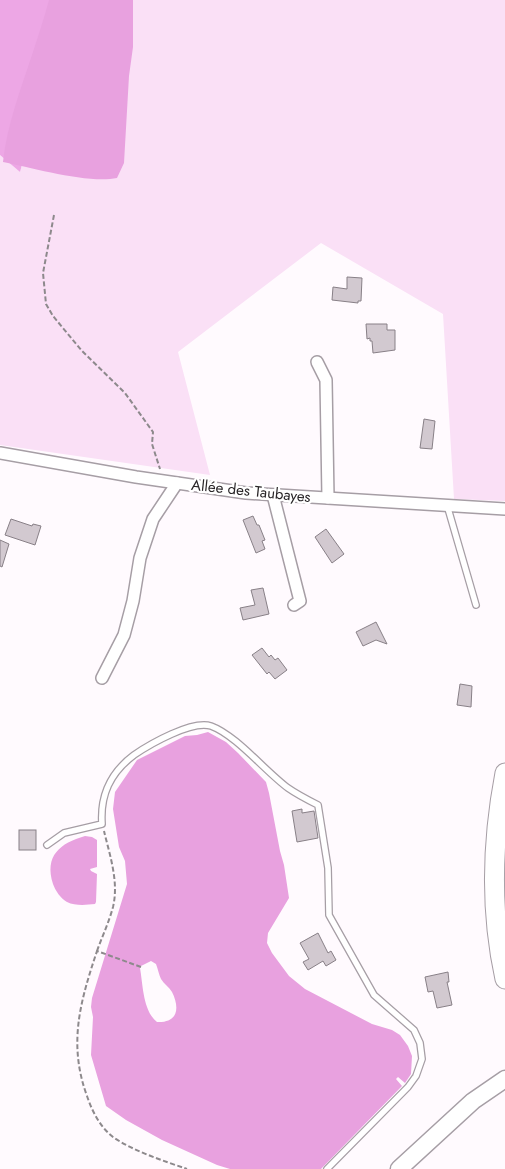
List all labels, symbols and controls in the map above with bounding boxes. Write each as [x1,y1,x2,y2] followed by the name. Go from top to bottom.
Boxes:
[190,474,312,508] street label: Allée des Taubayes

